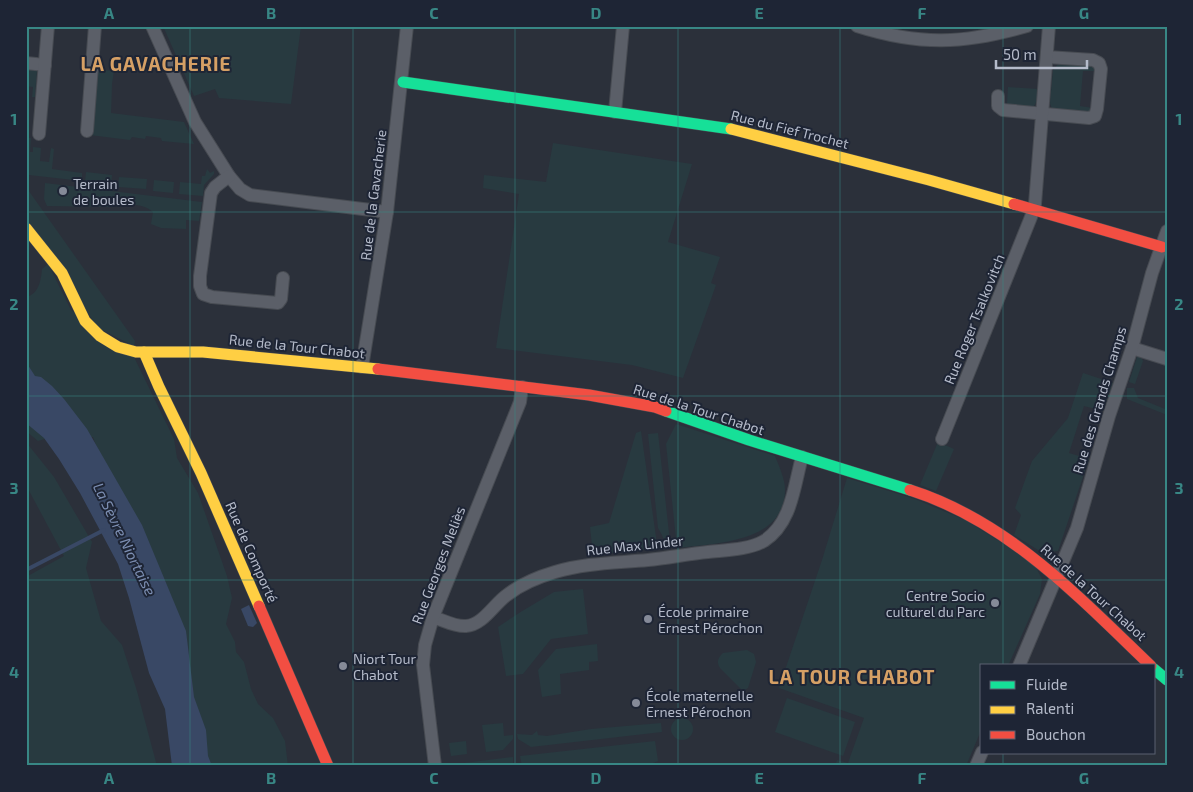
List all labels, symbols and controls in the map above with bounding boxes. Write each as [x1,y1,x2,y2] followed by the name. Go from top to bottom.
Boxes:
[104,3,115,22] text: A
[266,3,276,22] text: B
[429,3,439,22] text: C
[591,3,602,22] text: D
[754,3,764,22] text: E
[918,3,927,22] text: F
[1079,3,1089,22] text: G
[996,38,1087,70] scale bar
[1003,45,1037,63] text: 50 m
[80,52,232,75] district label: LA GAVACHERIE
[729,106,851,152] street label: Rue du Fief Trochet
[11,109,17,128] text: 1
[1176,109,1182,128] text: 1
[357,129,389,261] street label: Rue de la Gavacherie
[73,175,134,208] place label: Terrain de boules
[57,185,69,197] marker: Terrain de boules
[940,251,1008,387] street label: Rue Roger Tsalkovitch
[9,294,19,313] text: 2
[1174,294,1184,313] text: 2
[1069,324,1129,476] street label: Rue des Grands Champs
[228,330,366,362] street label: Rue de la Tour Chabot
[631,380,767,438] street label: Rue de la Tour Chabot
[9,478,19,497] text: 3
[1174,478,1184,497] text: 3
[90,480,160,598] water label: La Sèvre Niortaise
[222,499,282,605] street label: Rue de Comporté
[408,504,468,626] street label: Rue Georges Meliès
[586,531,685,559] street label: Rue Max Linder
[1038,540,1150,644] street label: Rue de la Tour Chabot
[886,587,985,620] place label: Centre Socio culturel du Parc
[989,597,1001,609] marker: Centre Socio culturel du Parc
[658,603,763,636] place label: École primaire Ernest Pérochon
[642,613,654,625] marker: École primaire Ernest Pérochon
[353,650,417,683] place label: Niort Tour Chabot
[337,660,349,672] marker: Niort Tour Chabot
[9,662,19,681] text: 4
[1174,662,1184,681] text: 4
[980,664,1156,754] legend
[769,665,935,688] district label: LA TOUR CHABOT
[1026,675,1067,693] text: Fluide
[646,687,753,720] place label: École maternelle Ernest Pérochon
[630,697,642,709] marker: École maternelle Ernest Pérochon
[1026,699,1074,717] text: Ralenti
[1026,725,1086,743] text: Bouchon
[104,768,115,787] text: A
[266,768,276,787] text: B
[429,768,439,787] text: C
[591,768,602,787] text: D
[754,768,764,787] text: E
[918,768,927,787] text: F
[1079,768,1089,787] text: G

